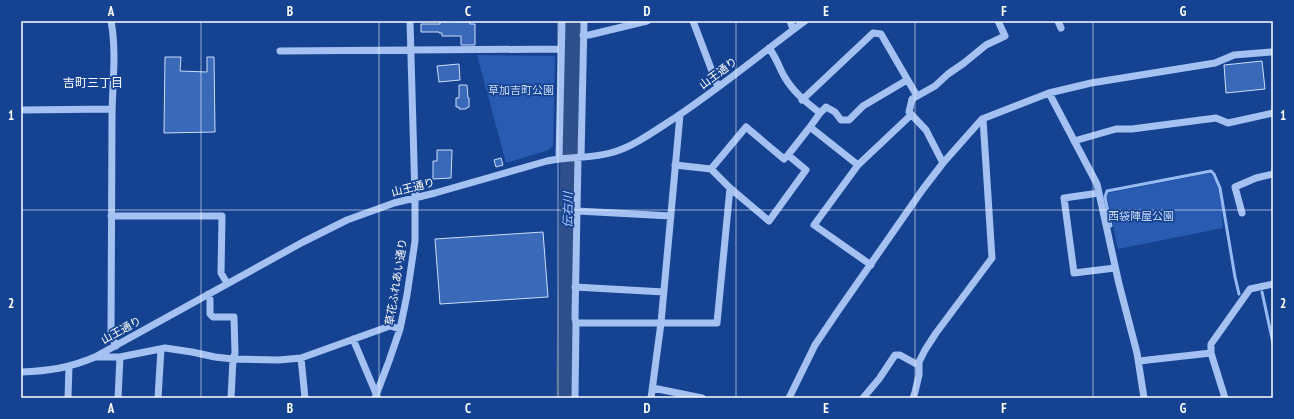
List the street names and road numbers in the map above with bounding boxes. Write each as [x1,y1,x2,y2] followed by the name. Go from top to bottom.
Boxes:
[696,54,740,92] street label: 山王通り
[390,175,436,199] street label: 山王通り
[382,237,410,327] street label: 草花ふれあい通り
[98,313,144,347] street label: 山王通り

